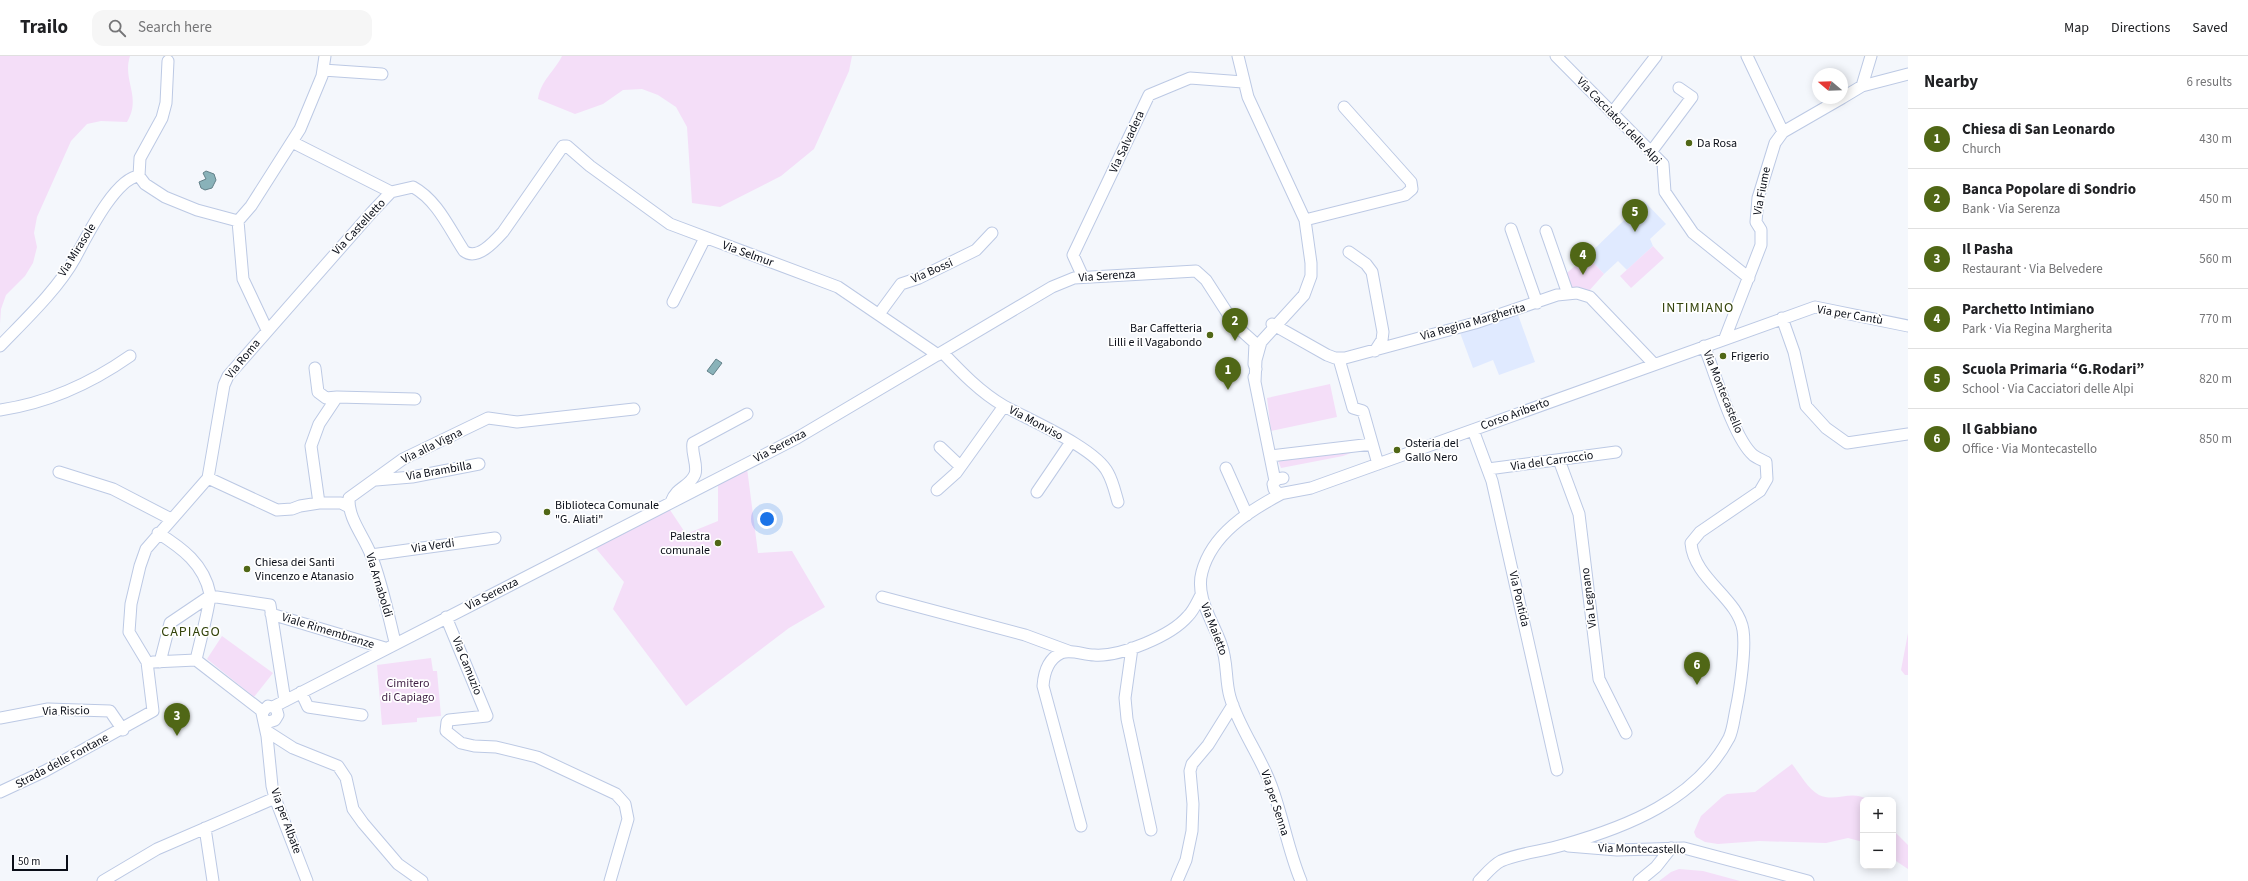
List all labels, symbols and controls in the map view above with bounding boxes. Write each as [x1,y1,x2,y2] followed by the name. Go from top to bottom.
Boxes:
[92,10,372,46] search box
[20,14,68,41] text: Trailo
[106,17,128,39] icon: search
[138,17,212,38] text: Search here
[2064,18,2089,38] text: Map
[2111,18,2170,38] text: Directions
[2192,18,2228,38] text: Saved
[1812,68,1848,104] north arrow
[1924,70,1978,94] text: Nearby
[1573,73,1665,169] street label: Via Cacciatori delle Alpi
[2187,73,2232,91] text: 6 results
[1105,108,1149,176] street label: Via Salvadera
[1962,119,2115,140] text: Chiesa di San Leonardo
[1934,130,1940,148] text: 1
[2199,130,2232,148] text: 430 m
[1697,135,1737,152] place label: Da Rosa
[1684,138,1694,148] marker: Da Rosa
[1962,140,2001,158] text: Church
[1749,165,1775,217] street label: Via Fiume
[1962,179,2136,200] text: Banca Popolare di Sondrio
[1934,190,1940,208] text: 2
[2199,190,2232,208] text: 450 m
[328,195,390,259] street label: Via Castelletto
[1622,199,1648,232] pin: 5
[1962,200,2060,218] text: Bank · Via Serenza
[54,220,100,280] street label: Via Mirasole
[720,237,777,271] street label: Via Selmur
[1962,239,2013,260] text: Il Pasha
[1570,242,1596,275] pin: 4
[1934,250,1940,268] text: 3
[2199,250,2232,268] text: 560 m
[908,254,956,288] street label: Via Bossi
[1962,260,2103,278] text: Restaurant · Via Belvedere
[1078,266,1136,286] street label: Via Serenza
[1662,298,1734,318] district label: INTIMIANO
[1419,299,1527,345] street label: Via Regina Margherita
[1962,299,2094,320] text: Parchetto Intimiano
[1816,301,1884,329] street label: Via per Cantù
[1222,308,1248,341] pin: 2
[1934,310,1940,328] text: 4
[2199,310,2232,328] text: 770 m
[1108,320,1202,351] place label: Bar Caffetteria Lilli e il Vagabondo
[1962,320,2112,338] text: Park · Via Regina Margherita
[1205,330,1215,340] marker: Bar Caffetteria Lilli e il Vagabondo
[222,335,264,383] street label: Via Roma
[1699,348,1747,436] street label: Via Montecastello
[1731,348,1769,365] place label: Frigerio
[1718,351,1728,361] marker: Frigerio
[1215,357,1241,390] pin: 1
[1962,359,2144,380] text: Scuola Primaria “G.Rodari”
[1934,370,1940,388] text: 5
[2199,370,2232,388] text: 820 m
[1962,380,2134,398] text: School · Via Cacciatori delle Alpi
[1478,394,1552,434] street label: Corso Ariberto
[1006,402,1066,444] street label: Via Monviso
[1962,419,2037,440] text: Il Gabbiano
[399,424,465,468] street label: Via alla Vigna
[751,425,809,467] street label: Via Serenza
[1934,430,1940,448] text: 6
[2199,430,2232,448] text: 850 m
[1405,435,1459,466] place label: Osteria del Gallo Nero
[1962,440,2097,458] text: Office · Via Montecastello
[1392,445,1402,455] marker: Osteria del Gallo Nero
[1510,447,1594,475] street label: Via del Carroccio
[405,457,473,485] street label: Via Brambilla
[555,497,659,528] place label: Biblioteca Comunale "G. Aliati"
[542,507,552,517] marker: Biblioteca Comunale "G. Aliati"
[757,509,777,529] your location
[660,528,710,559] place label: Palestra comunale
[410,535,456,557] street label: Via Verdi
[713,538,723,548] marker: Palestra comunale
[361,551,397,619] street label: Via Arnaboldi
[255,554,354,585] place label: Chiesa dei Santi Vincenzo e Atanasio
[242,564,252,574] marker: Chiesa dei Santi Vincenzo e Atanasio
[1577,567,1601,629] street label: Via Legnano
[1504,569,1534,629] street label: Via Pontida
[463,573,521,615] street label: Via Serenza
[1196,600,1232,658] street label: Via Maietto
[279,609,377,653] street label: Viale Rimembranze
[161,622,221,642] district label: CAPIAGO
[448,634,486,698] street label: Via Camuzio
[1684,652,1710,685] pin: 6
[382,675,434,706] park label: Cimitero di Capiago
[42,702,90,720] street label: Via Riscio
[164,703,190,736] pin: 3
[12,729,112,793] street label: Strada delle Fontane
[1256,768,1294,838] street label: Via per Senna
[266,786,306,856] street label: Via per Albate
[1860,797,1896,869] map controls
[1860,797,1896,833] button: +
[1860,833,1896,869] button: −
[1598,840,1686,858] street label: Via Montecastello
[12,853,68,872] scale bar
[18,854,40,869] text: 50 m

